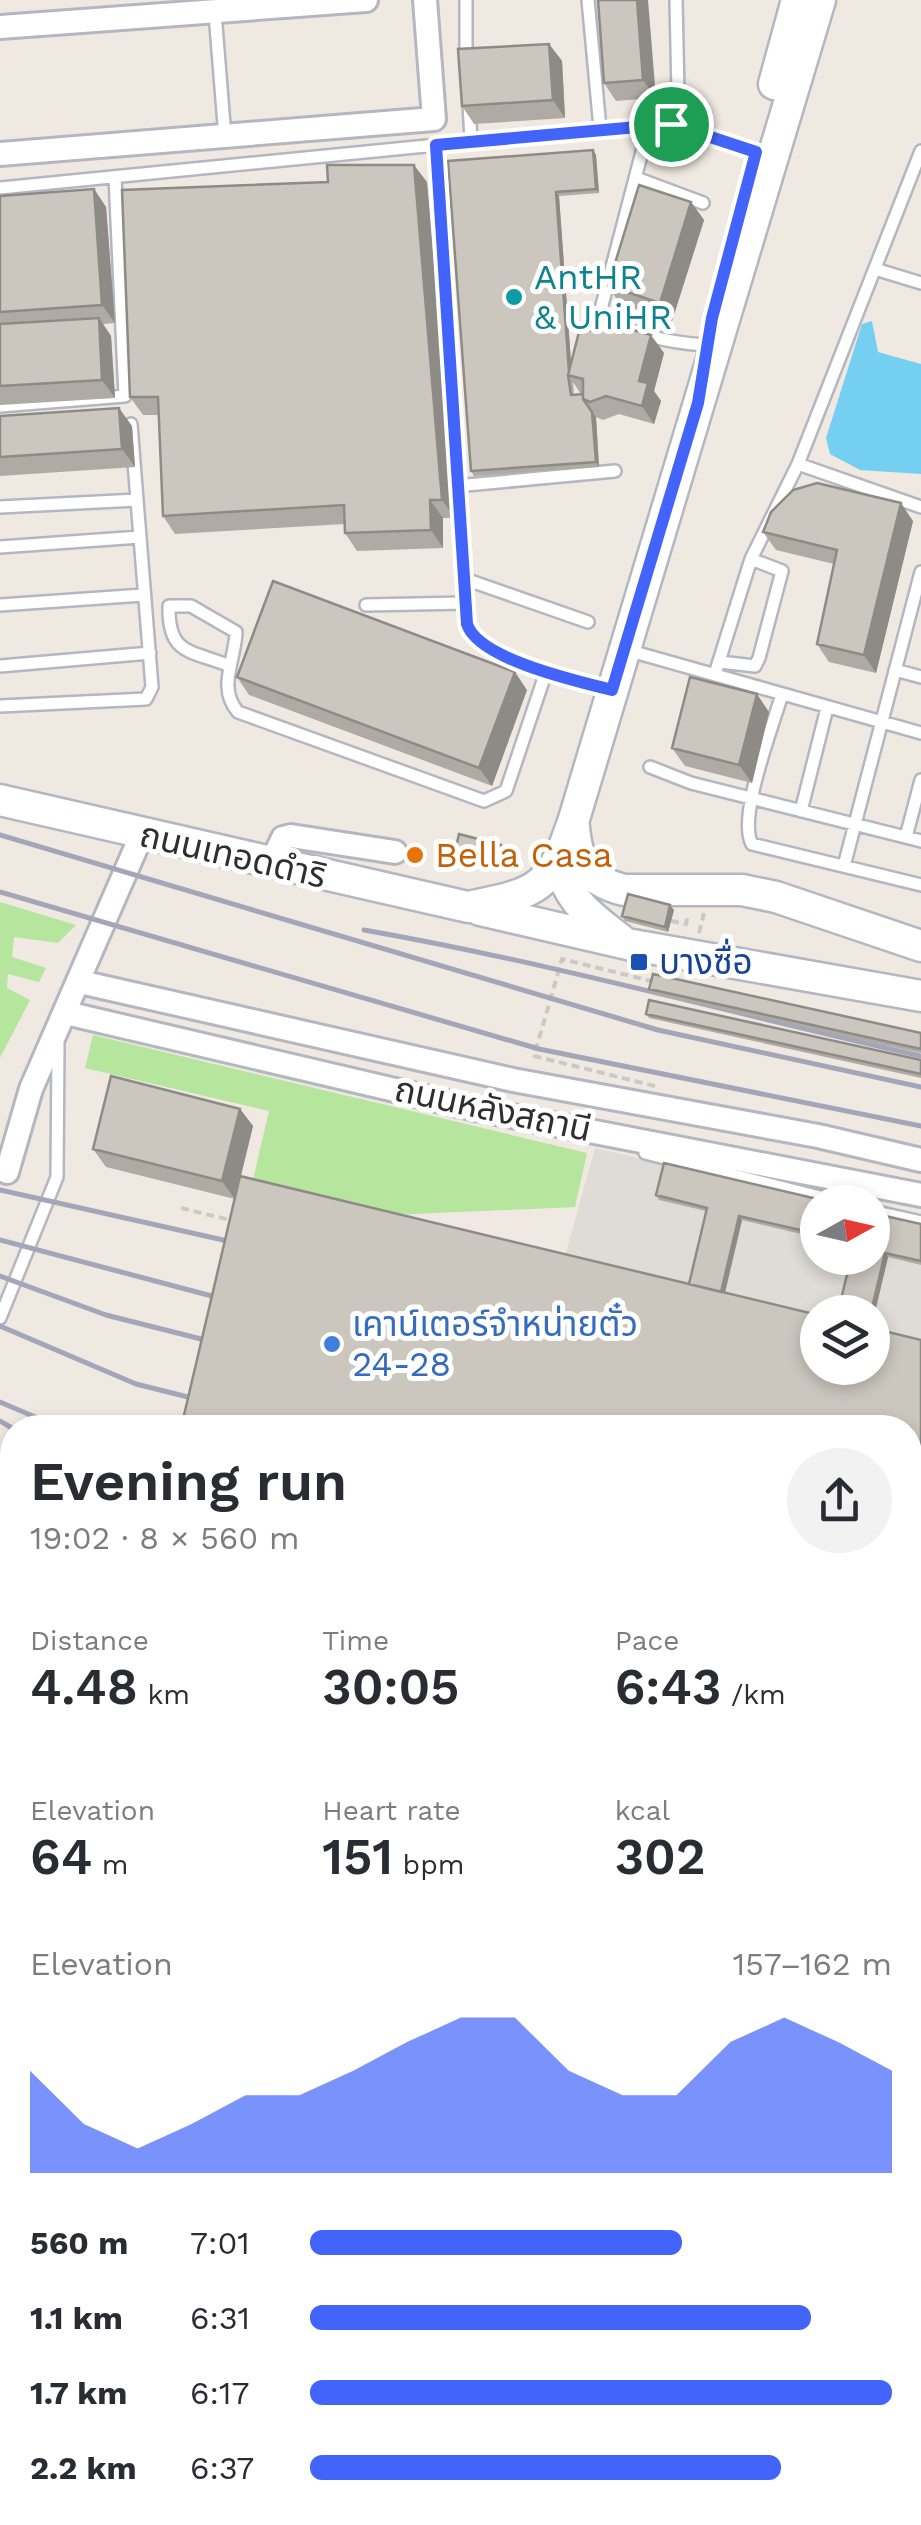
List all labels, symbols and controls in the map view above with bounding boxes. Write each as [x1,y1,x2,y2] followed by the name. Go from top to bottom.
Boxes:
[629,82,714,167] pin
[644,97,699,152] icon: arrive
[534,256,672,338] place label: AntHR & UniHR
[503,286,525,308] marker: AntHR & UniHR
[136,813,330,897] street label: ถนนเทอดดำริ
[435,834,613,876] place label: Bella Casa
[404,844,426,866] marker: Bella Casa
[659,938,753,983] place label: บางซื่อ
[628,951,650,973] marker: บางซื่อ
[391,1068,595,1150] street label: ถนนหลังสถานี
[800,1185,890,1275] north arrow
[800,1185,890,1385] map controls
[800,1295,890,1385] button: layers
[352,1302,638,1385] place label: เคาน์เตอร์จำหน่ายตั๋ว 24-28
[321,1333,343,1355] marker: เคาน์เตอร์จำหน่ายตั๋ว 24-28
[787,1448,892,1553] button: share
[30,1449,347,1513] text: Evening run
[30,1519,300,1557] text: 19:02 · 8 × 560 m
[30,1624,149,1657] text: Distance
[322,1624,389,1657] text: Time
[615,1624,679,1657] text: Pace
[30,1657,138,1716] text: 4.48
[322,1657,459,1716] text: 30:05
[615,1657,721,1716] text: 6:43
[138,1678,190,1711] text: km
[721,1678,786,1711] text: /km
[30,1794,155,1827] text: Elevation
[322,1794,461,1827] text: Heart rate
[615,1794,670,1827] text: kcal
[30,1827,92,1886] text: 64
[322,1827,393,1886] text: 151
[615,1827,705,1886] text: 302
[92,1848,129,1881] text: m
[393,1848,464,1881] text: bpm
[30,1945,173,1983] text: Elevation
[733,1945,892,1983] text: 157–162 m
[30,2224,128,2262] text: 560 m
[190,2224,250,2262] text: 7:01
[30,2299,123,2337] text: 1.1 km
[190,2299,250,2337] text: 6:31
[30,2374,127,2412] text: 1.7 km
[190,2374,249,2412] text: 6:17
[30,2449,137,2487] text: 2.2 km
[190,2449,254,2487] text: 6:37

